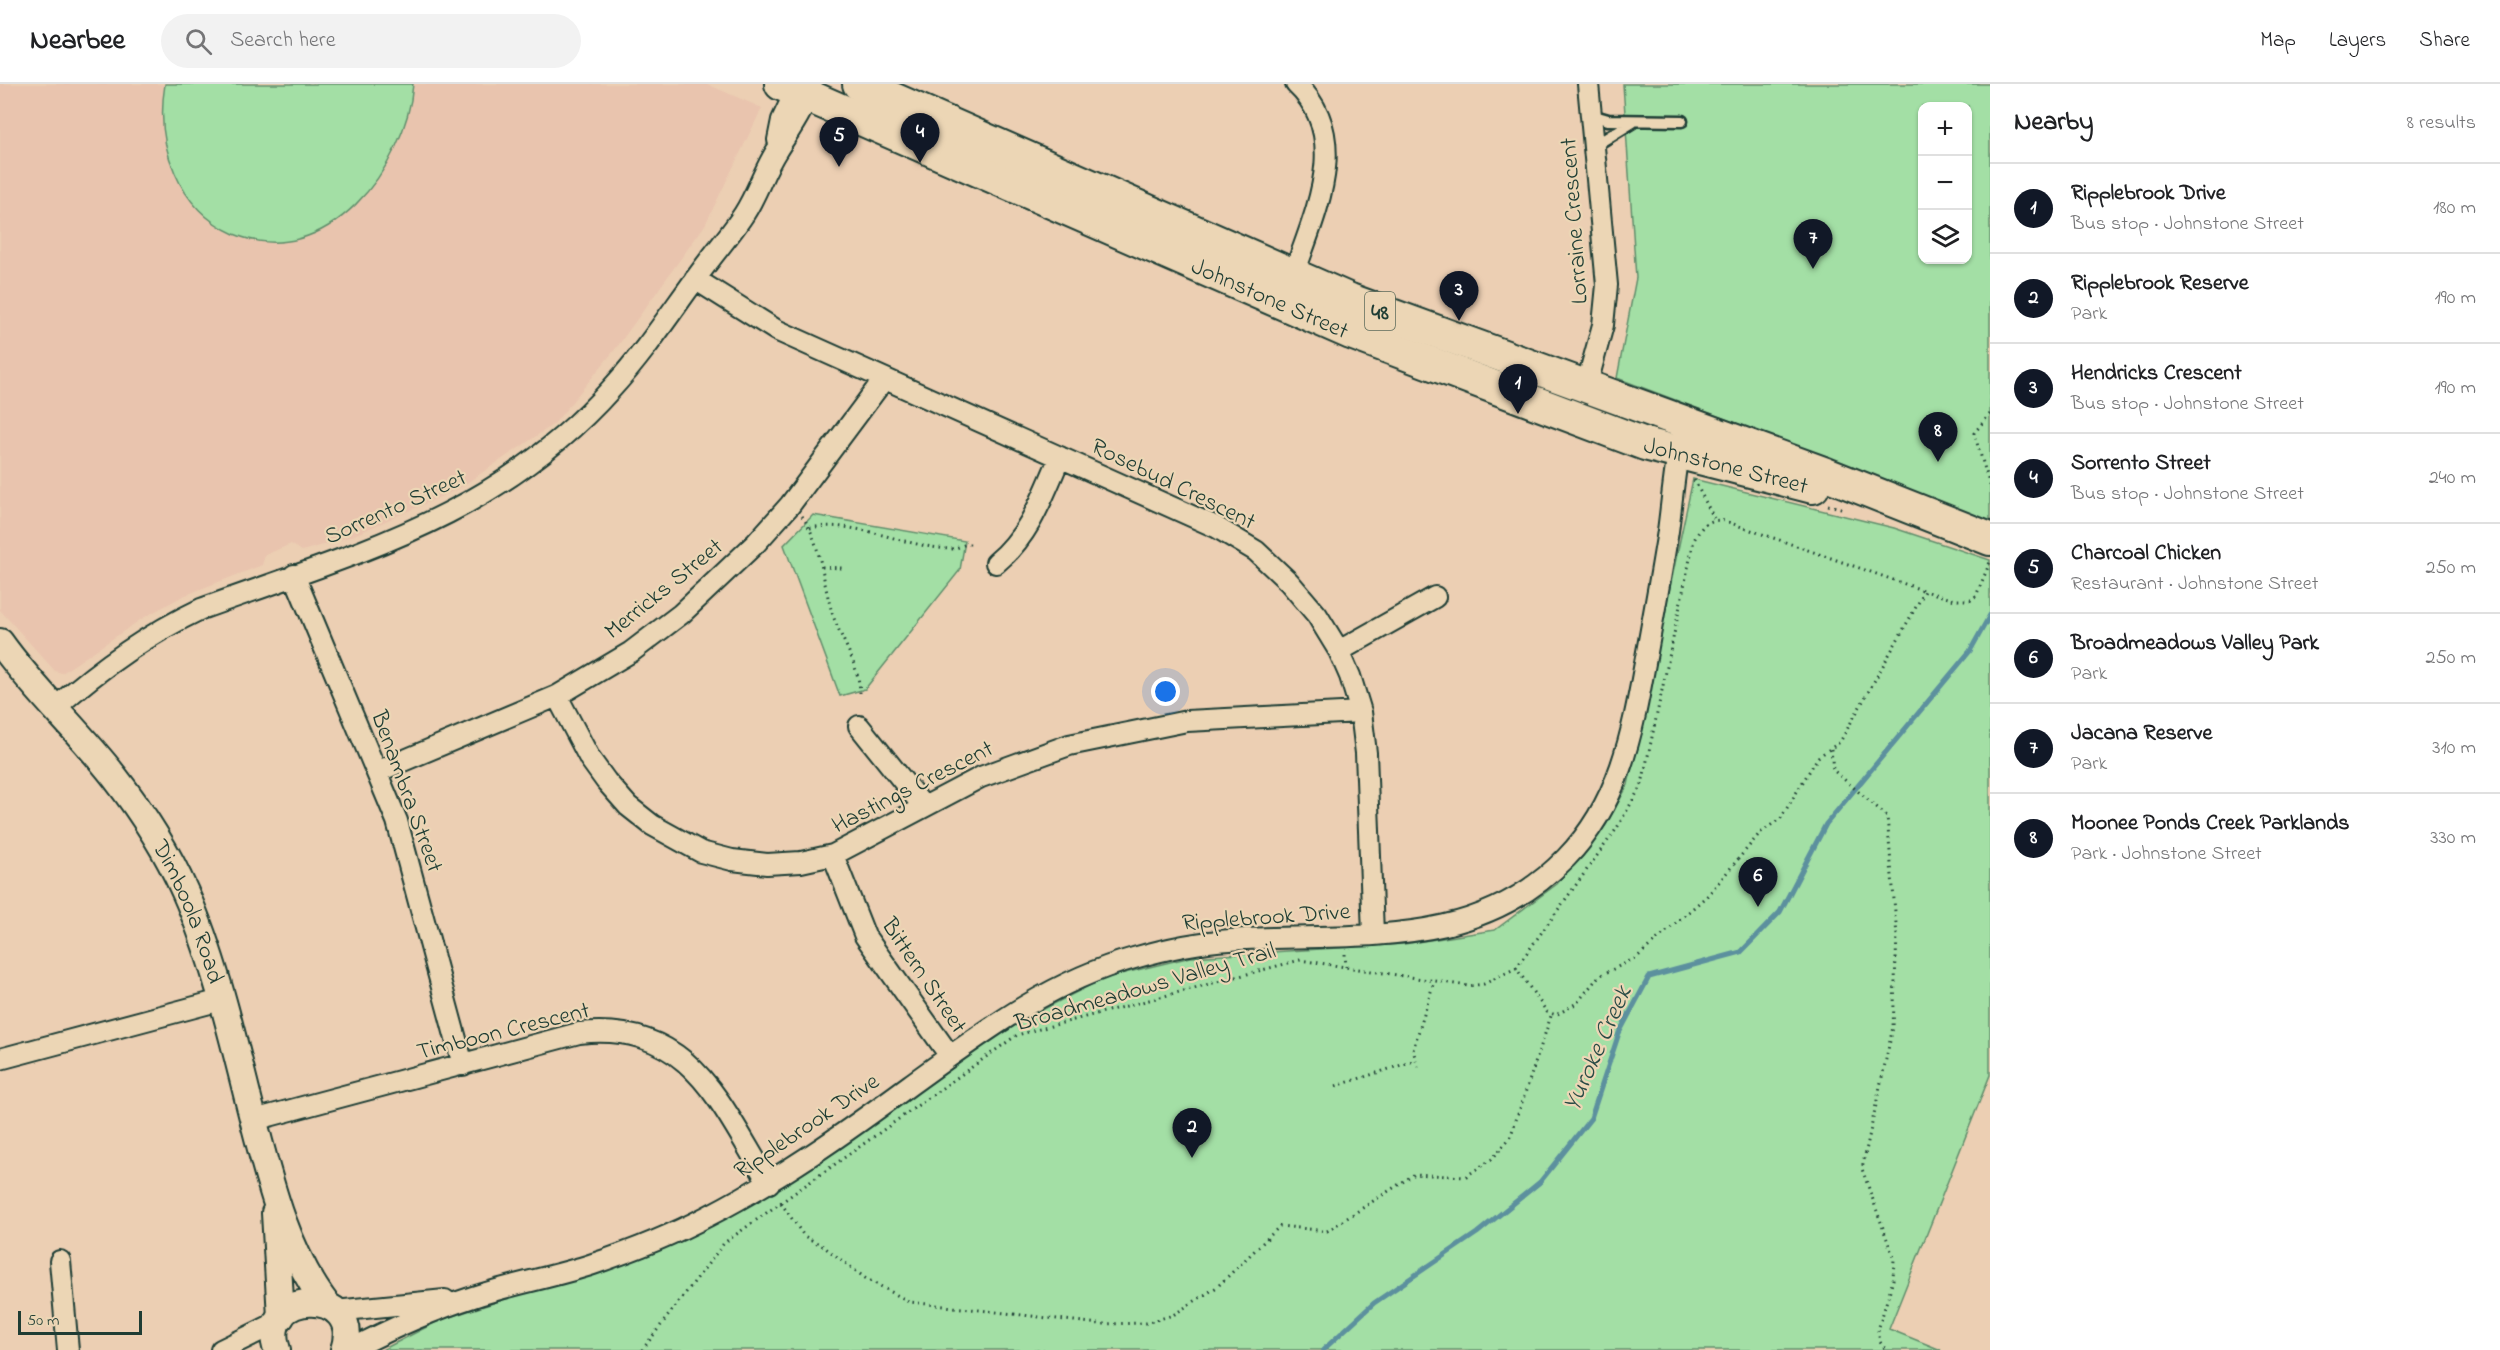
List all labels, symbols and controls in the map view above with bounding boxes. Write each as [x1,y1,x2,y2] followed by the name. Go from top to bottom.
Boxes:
[161,14,581,68] search box
[30,21,125,62] text: Nearbee
[182,25,215,58] icon: search
[230,25,336,57] text: Search here
[2260,26,2296,56] text: Map
[2329,26,2386,56] text: Layers
[2419,26,2470,56] text: Share
[1918,102,1972,264] map controls
[1918,102,1972,156] button: +
[2014,104,2093,142] text: Nearby
[2407,109,2476,138] text: 8 results
[900,113,940,163] pin: 4
[820,118,858,167] pin: 5
[1552,136,1599,305] street label: Lorraine Crescent
[1918,156,1972,210] button: −
[2071,178,2226,210] text: Ripplebrook Drive
[2030,194,2037,223] text: 1
[2433,194,2476,223] text: 180 m
[1918,210,1972,264] button: layers
[2071,210,2304,239] text: Bus stop · Johnstone Street
[1794,220,1832,269] pin: 7
[1185,250,1354,350] street label: Johnstone Street
[2071,268,2249,300] text: Ripplebrook Reserve
[1440,272,1478,321] pin: 3
[2029,284,2038,313] text: 2
[2434,284,2476,313] text: 190 m
[1365,292,1395,330] road number: 48
[2071,300,2107,329] text: Park
[2071,358,2242,390] text: Hendricks Crescent
[1498,364,1538,414] pin: 1
[2029,374,2038,403] text: 3
[2434,374,2476,403] text: 190 m
[2071,390,2304,419] text: Bus stop · Johnstone Street
[1918,412,1958,462] pin: 8
[1639,429,1812,505] street label: Johnstone Street
[1085,430,1261,540] street label: Rosebud Crescent
[2071,448,2211,480] text: Sorrento Street
[319,461,473,555] street label: Sorrento Street
[2029,464,2038,493] text: 4
[2429,464,2476,493] text: 240 m
[2071,480,2304,509] text: Bus stop · Johnstone Street
[597,531,732,649] street label: Merricks Street
[2071,538,2221,570] text: Charcoal Chicken
[2028,554,2039,583] text: 5
[2425,554,2476,583] text: 250 m
[2071,570,2318,599] text: Restaurant · Johnstone Street
[2071,628,2319,660] text: Broadmeadows Valley Park
[2029,644,2038,673] text: 6
[2425,644,2476,673] text: 250 m
[2071,660,2107,689] text: Park
[1151,677,1180,706] your location
[360,705,451,878] street label: Benambra Street
[2071,718,2212,750] text: Jacana Reserve
[826,732,1000,844] street label: Hastings Crescent
[2029,734,2038,763] text: 7
[2432,734,2476,763] text: 310 m
[2071,750,2107,779] text: Park
[2071,808,2350,840] text: Moonee Ponds Creek Parklands
[2030,824,2037,853] text: 8
[2430,824,2476,853] text: 330 m
[141,833,232,989] street label: Dimboola Road
[2071,840,2262,869] text: Park · Johnstone Street
[1738,858,1778,907] pin: 6
[1181,895,1352,942] street label: Ripplebrook Drive
[871,911,975,1041] street label: Bittern Street
[1010,934,1280,1044] street label: Broadmeadows Valley Trail
[1554,979,1644,1118] water label: Yuroke Creek
[413,994,594,1071] street label: Timboon Crescent
[728,1065,887,1189] street label: Ripplebrook Drive
[1172,1108,1212,1158] pin: 2
[18,1308,142,1336] scale bar
[27,1309,59,1333] text: 50 m

